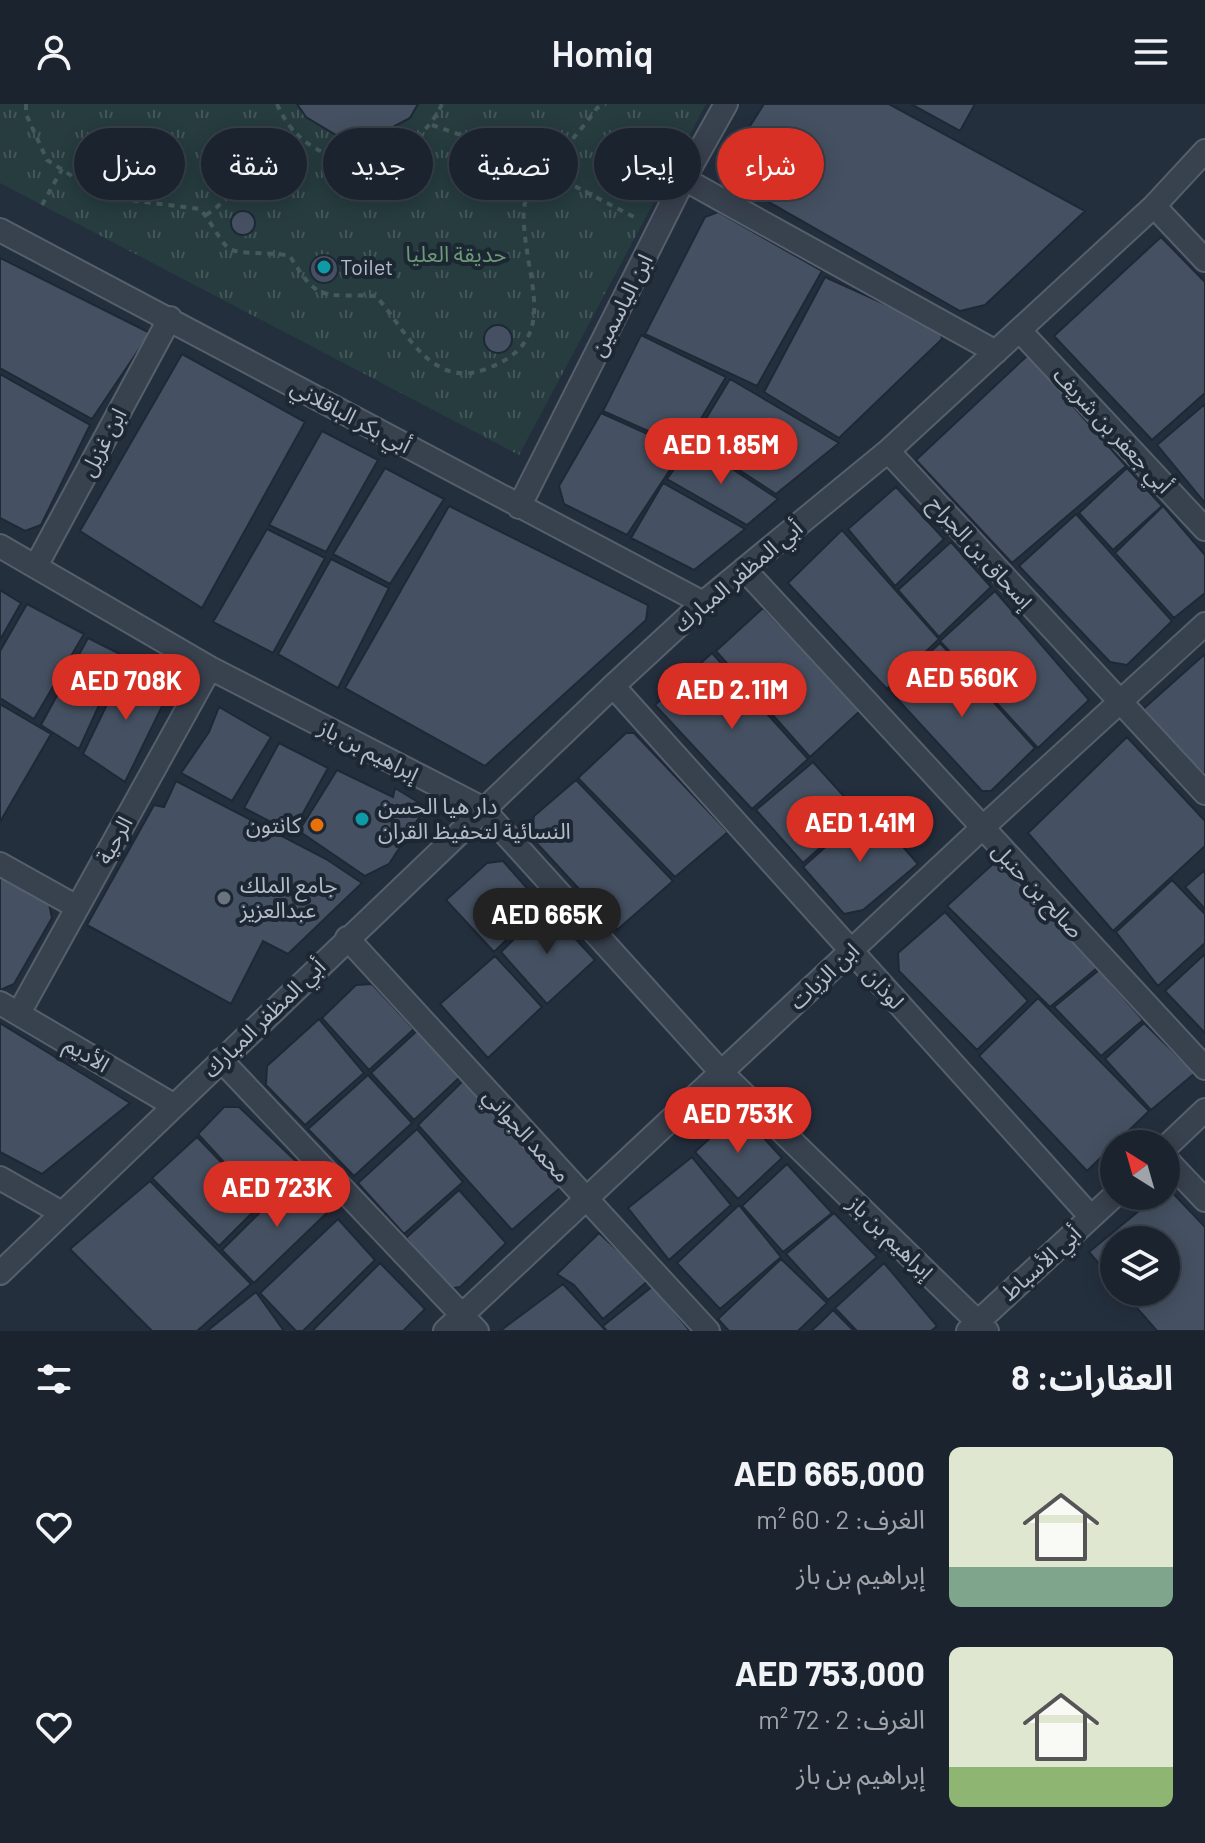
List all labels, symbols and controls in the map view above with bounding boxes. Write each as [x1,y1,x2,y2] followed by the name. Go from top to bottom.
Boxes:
[32,30,76,74] icon: person
[1129,30,1173,74] icon: menu
[551,31,654,74] text: Homiq
[74,128,185,200] chip: منزل
[201,128,307,200] chip: شقة
[323,128,433,200] chip: جديد
[449,128,578,200] chip: تصفية
[594,128,701,200] chip: إيجار
[717,128,824,200] chip: شراء
[406,240,506,266] park label: حديقة العليا
[583,249,658,361] street label: ابن الياسمين
[340,253,393,279] place label: Toilet
[315,258,333,276] marker: Toilet
[1045,361,1179,501] street label: أبي جعفر بن شريف
[285,373,416,462] street label: أبي بكر الباقلاني
[73,403,132,480] street label: ابن غزيل
[629,418,813,486] pin: AED 1.85M
[663,428,779,459] text: AED 1.85M
[920,489,1039,617] street label: إسحاق بن الجراح
[668,514,810,640] street label: أبي المظفر المبارك
[879,651,1045,719] pin: AED 560K
[43,654,209,722] pin: AED 708K
[906,661,1018,692] text: AED 560K
[640,663,824,731] pin: AED 2.11M
[70,664,182,695] text: AED 708K
[676,673,788,704] text: AED 2.11M
[312,712,424,790] street label: إبراهيم بن باز
[378,792,571,844] place label: دار هيا الحسن النسائية لتحفيظ القران
[768,796,952,864] pin: AED 1.41M
[804,806,916,837] text: AED 1.41M
[353,810,371,828] marker: دار هيا الحسن النسائية لتحفيظ القران
[89,811,138,868] street label: الرحية
[246,811,302,838] place label: كانتون
[308,816,326,834] marker: كانتون
[984,836,1090,946] street label: صالح بن حنبل
[239,871,338,923] place label: جامع الملك عبدالعزيز
[464,888,630,956] pin: AED 665K
[215,889,233,907] marker: جامع الملك عبدالعزيز
[491,898,603,929] text: AED 665K
[783,937,864,1015] street label: ابن الزيات
[197,953,333,1086] street label: أبي المظفر المبارك
[859,961,910,1014] street label: لوذان
[58,1030,115,1081] street label: الأديم
[475,1082,577,1190] street label: محمد الجواني
[655,1087,821,1155] pin: AED 753K
[682,1097,794,1128] text: AED 753K
[1100,1130,1180,1210] north arrow
[1100,1130,1180,1306] map controls
[194,1161,360,1229] pin: AED 723K
[221,1171,333,1202] text: AED 723K
[839,1188,940,1287] street label: إبراهيم بن باز
[995,1220,1089,1309] street label: أبي الأسباط
[1100,1226,1180,1306] button: layers
[1011,1356,1173,1397] text: العقارات: 8
[32,1357,76,1401] icon: filters
[733,1452,925,1493] text: AED 665,000
[1013,1479,1109,1575] icon: home
[756,1503,925,1534] text: الغرف: 2 · 60 m²
[32,1505,76,1549] icon: heart
[796,1558,925,1589] text: إبراهيم بن باز
[735,1652,925,1693] text: AED 753,000
[1013,1679,1109,1775] icon: home
[758,1703,925,1734] text: الغرف: 2 · 72 m²
[32,1705,76,1749] icon: heart
[796,1758,925,1789] text: إبراهيم بن باز

